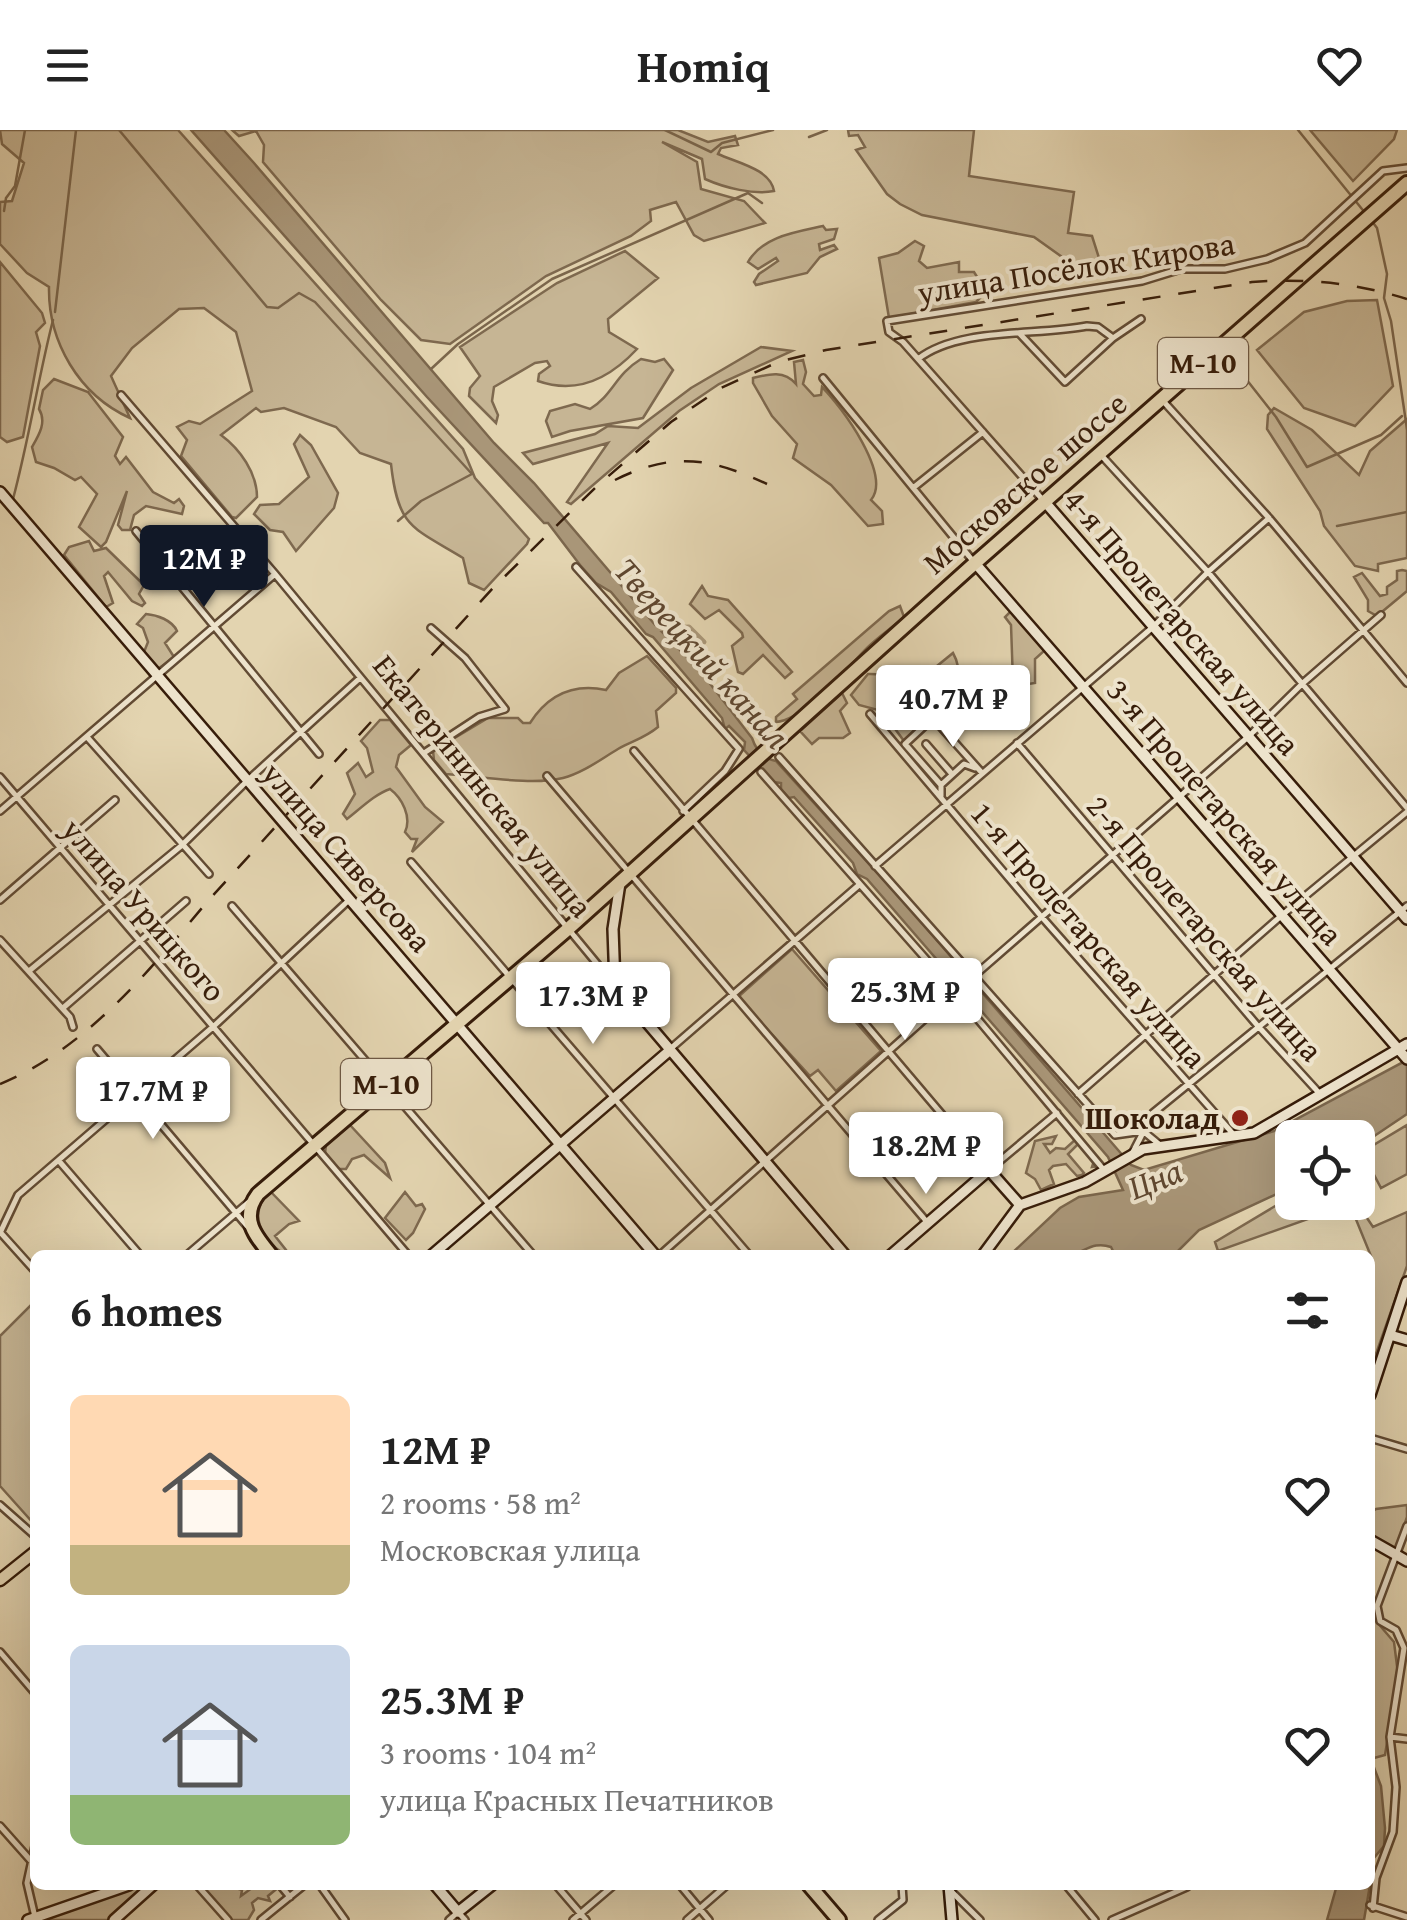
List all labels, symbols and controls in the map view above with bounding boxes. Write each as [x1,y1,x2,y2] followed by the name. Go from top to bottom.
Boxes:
[637,33,770,98] text: Homiq
[40,38,95,93] icon: menu
[1312,38,1367,93] icon: heart
[913,219,1239,316] street label: улица Посёлок Кирова
[1158,338,1248,388] road number: М-10
[912,380,1137,585] street label: Московское шоссе
[1053,478,1312,766] street label: 4-я Пролетарская улица
[134,525,274,610] pin: 12M ₽
[162,534,246,581] text: 12M ₽
[603,546,802,759] water label: Тверецкий канал
[362,644,605,928] street label: Екатерининская улица
[861,665,1045,750] pin: 40.7M ₽
[1096,668,1355,956] street label: 3-я Пролетарская улица
[898,674,1008,721] text: 40.7M ₽
[251,750,444,963] street label: улица Сиверсова
[1076,784,1335,1072] street label: 2-я Пролетарская улица
[960,791,1219,1079] street label: 1-я Пролетарская улица
[50,807,238,1012] street label: улица Урицкого
[813,958,997,1043] pin: 25.3M ₽
[501,962,685,1047] pin: 17.3M ₽
[850,967,960,1014] text: 25.3M ₽
[538,971,648,1018] text: 17.3M ₽
[61,1057,245,1142] pin: 17.7M ₽
[341,1059,431,1109] road number: М-10
[98,1066,208,1113] text: 17.7M ₽
[1085,1094,1220,1141] place label: Шоколад
[1229,1107,1251,1129] marker: Шоколад
[834,1112,1018,1197] pin: 18.2M ₽
[1275,1120,1375,1220] map controls
[1275,1120,1375,1220] button: locate
[871,1121,981,1168] text: 18.2M ₽
[1120,1145,1190,1212] water label: Цна
[70,1280,223,1341] text: 6 homes
[1280,1283,1335,1338] icon: filters
[380,1418,491,1479] text: 12M ₽
[150,1435,270,1555] icon: home
[1280,1468,1335,1523] icon: heart
[380,1479,581,1526] text: 2 rooms · 58 m²
[380,1526,640,1573] text: Московская улица
[380,1668,524,1729] text: 25.3M ₽
[150,1685,270,1805] icon: home
[1280,1718,1335,1773] icon: heart
[380,1729,596,1776] text: 3 rooms · 104 m²
[380,1776,774,1823] text: улица Красных Печатников

